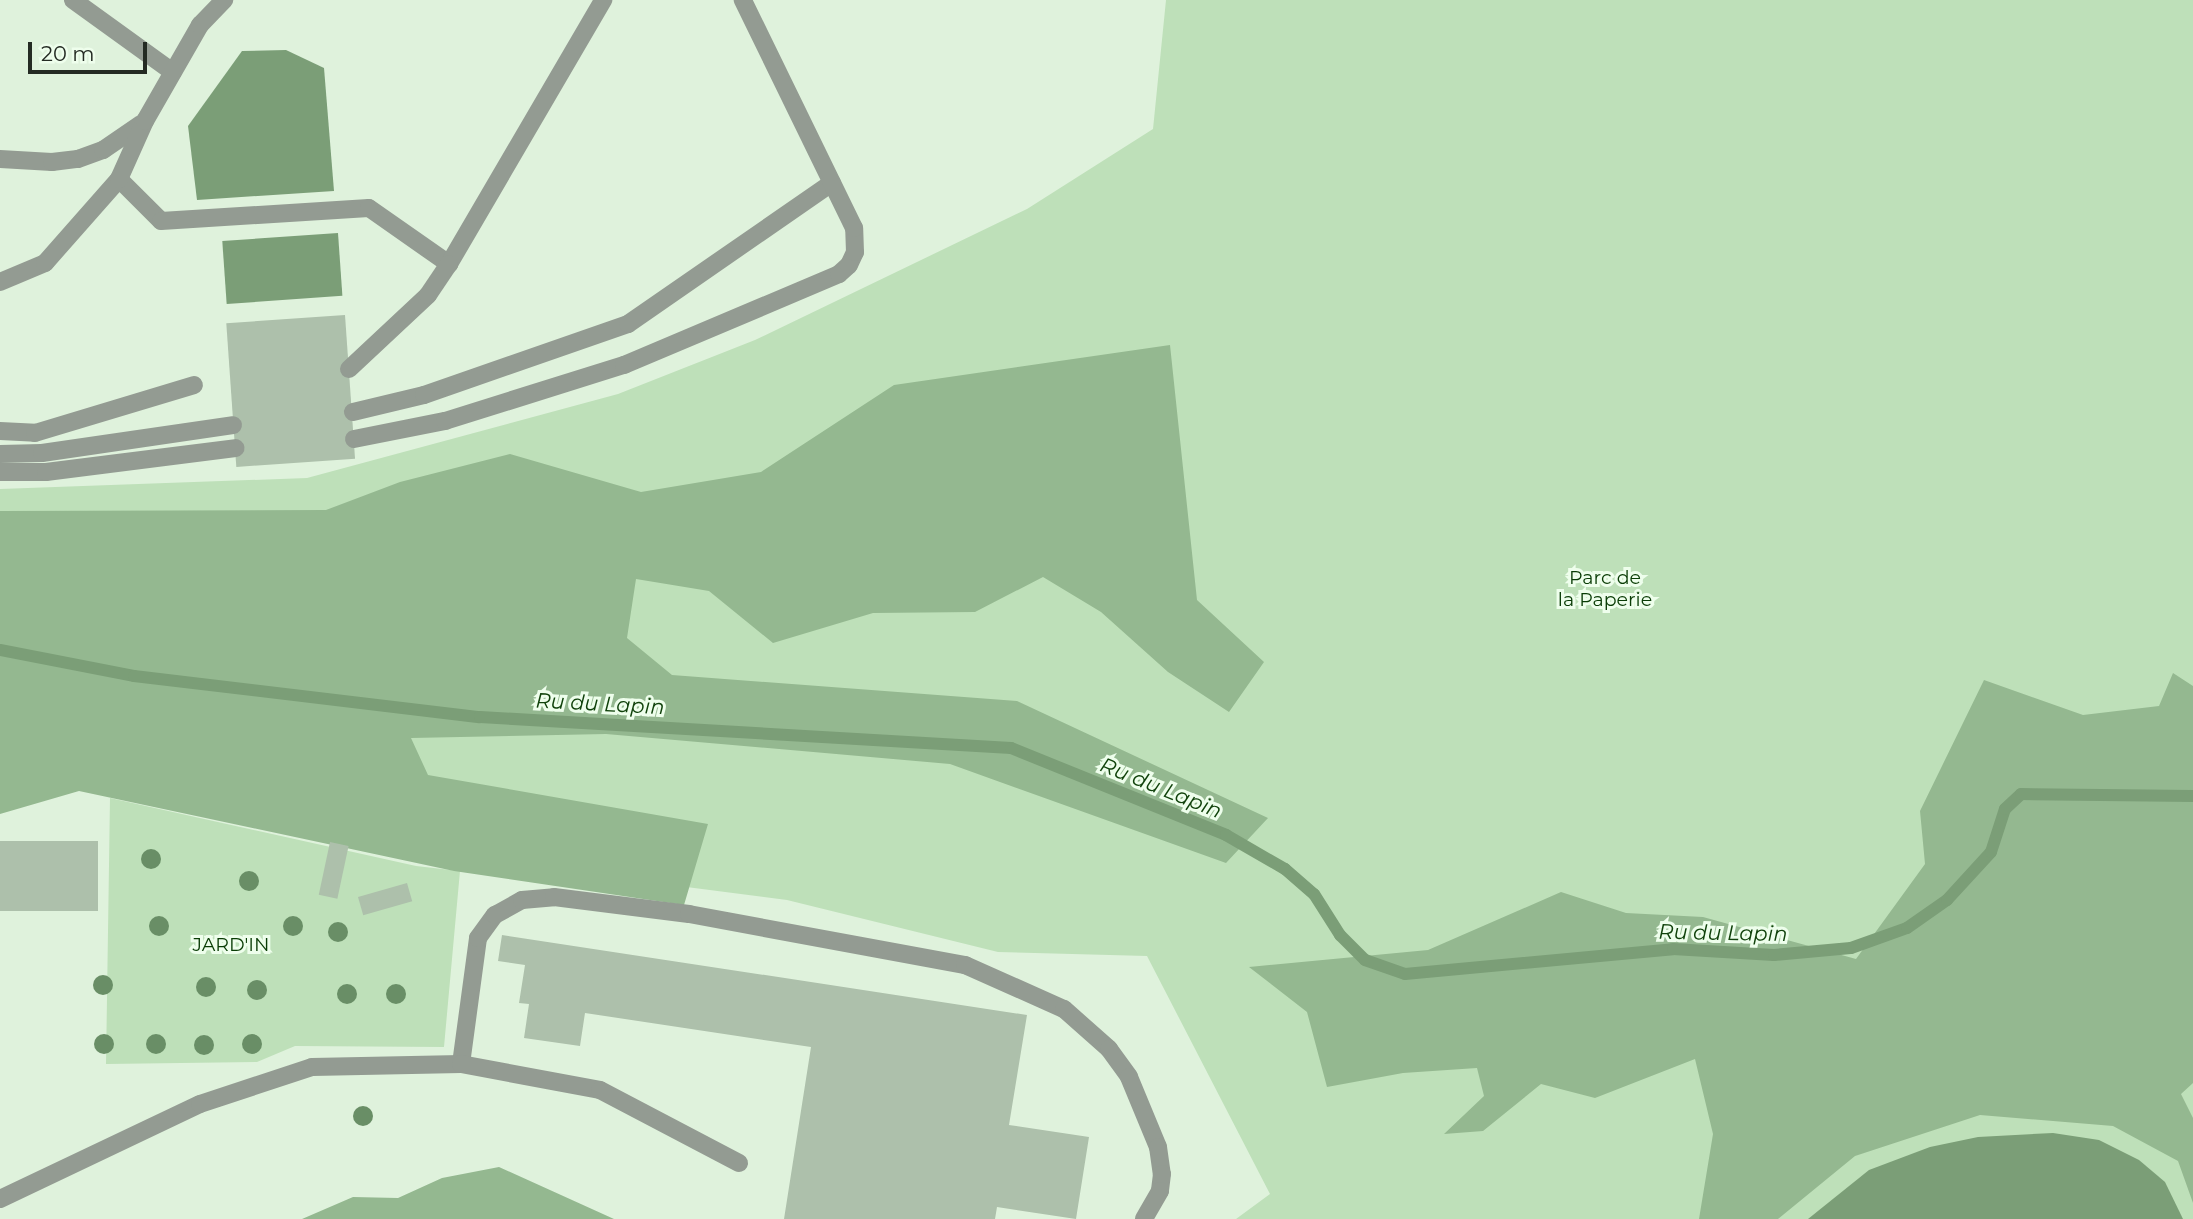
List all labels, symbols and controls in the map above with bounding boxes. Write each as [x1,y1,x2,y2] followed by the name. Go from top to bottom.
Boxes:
[32,28,150,72] scale bar
[41,41,95,66] text: 20 m
[1558,567,1652,611] park label: Parc de la Paperie
[535,688,665,720] water label: Ru du Lapin
[1096,752,1226,824] water label: Ru du Lapin
[1658,919,1788,947] water label: Ru du Lapin
[193,934,269,956] park label: JARD'IN

